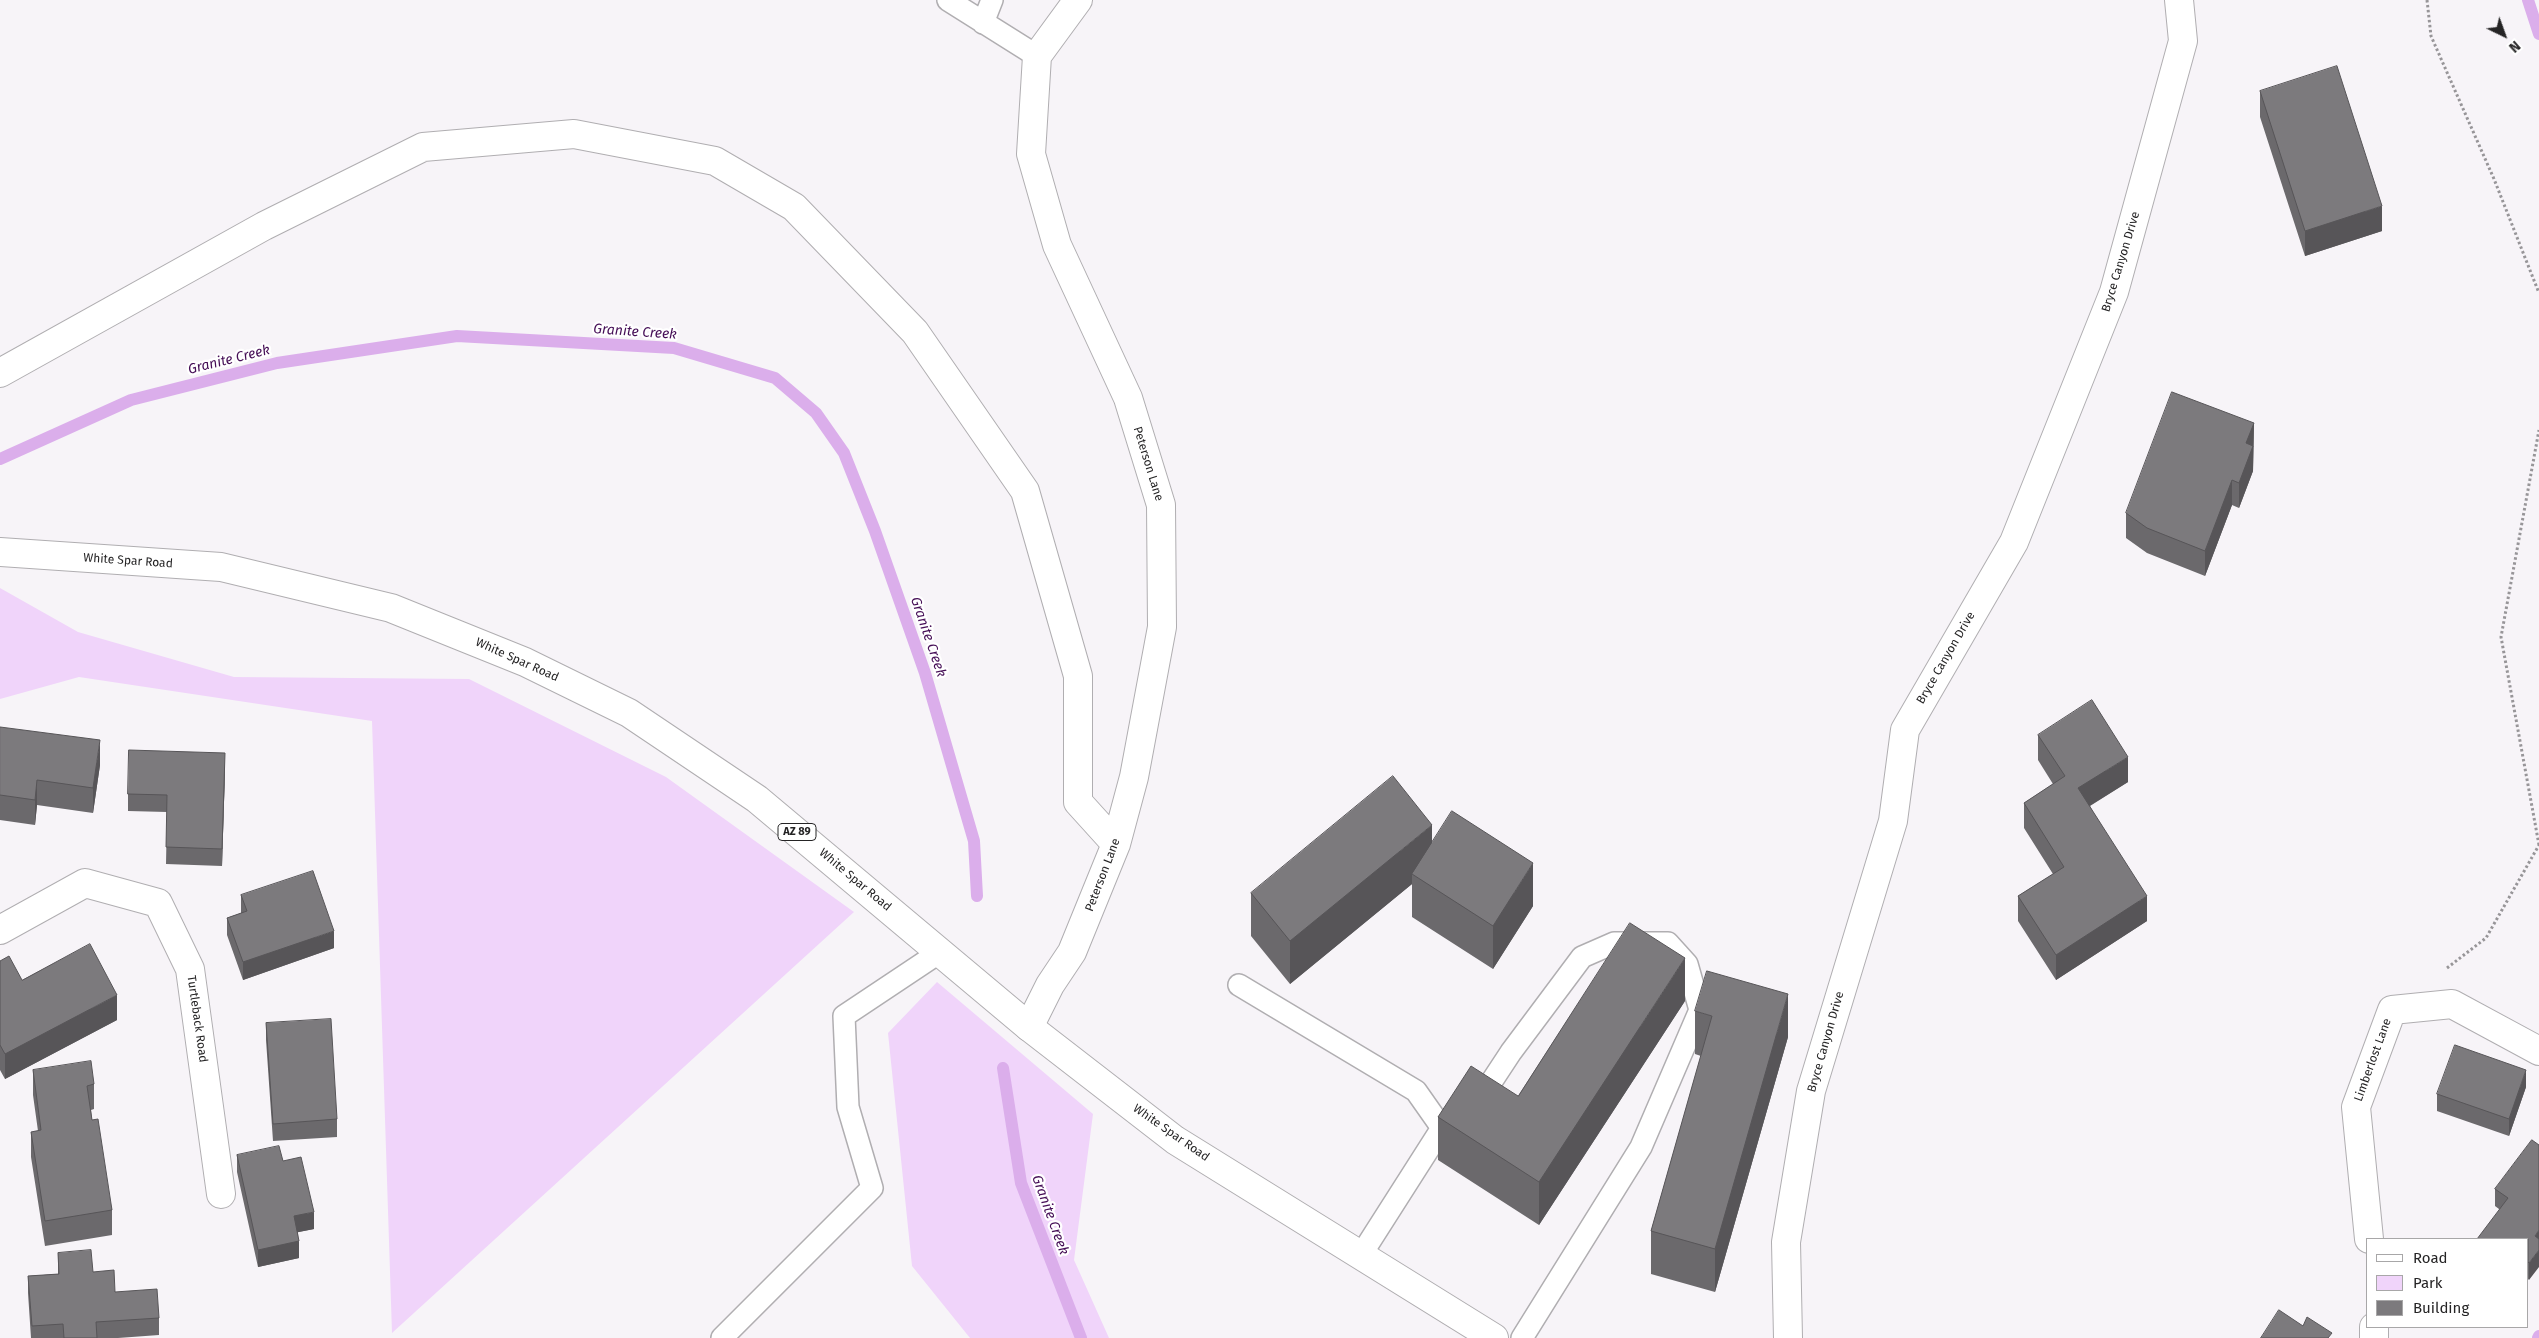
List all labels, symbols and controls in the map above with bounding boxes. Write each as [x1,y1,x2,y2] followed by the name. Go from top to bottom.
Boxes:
[2479,10,2529,60] north arrow
[2505,37,2524,56] text: N
[2099,210,2143,314] street label: Bryce Canyon Drive
[593,321,677,343] water label: Granite Creek
[186,342,272,378] water label: Granite Creek
[1130,425,1166,503] street label: Peterson Lane
[83,551,173,571] street label: White Spar Road
[906,595,950,679] water label: Granite Creek
[1914,609,1978,707] street label: Bryce Canyon Drive
[473,635,561,685] street label: White Spar Road
[778,824,816,840] road number: AZ 89
[1082,836,1124,914] street label: Peterson Lane
[816,846,894,914] street label: White Spar Road
[184,975,210,1063] street label: Turtleback Road
[1805,990,1847,1094] street label: Bryce Canyon Drive
[2351,1016,2395,1104] street label: Limberlost Lane
[1130,1101,1212,1165] street label: White Spar Road
[1028,1173,1072,1257] water label: Granite Creek
[2366,1238,2529,1328] legend
[2413,1249,2448,1267] text: Road
[2413,1274,2443,1292] text: Park
[2413,1299,2469,1317] text: Building

